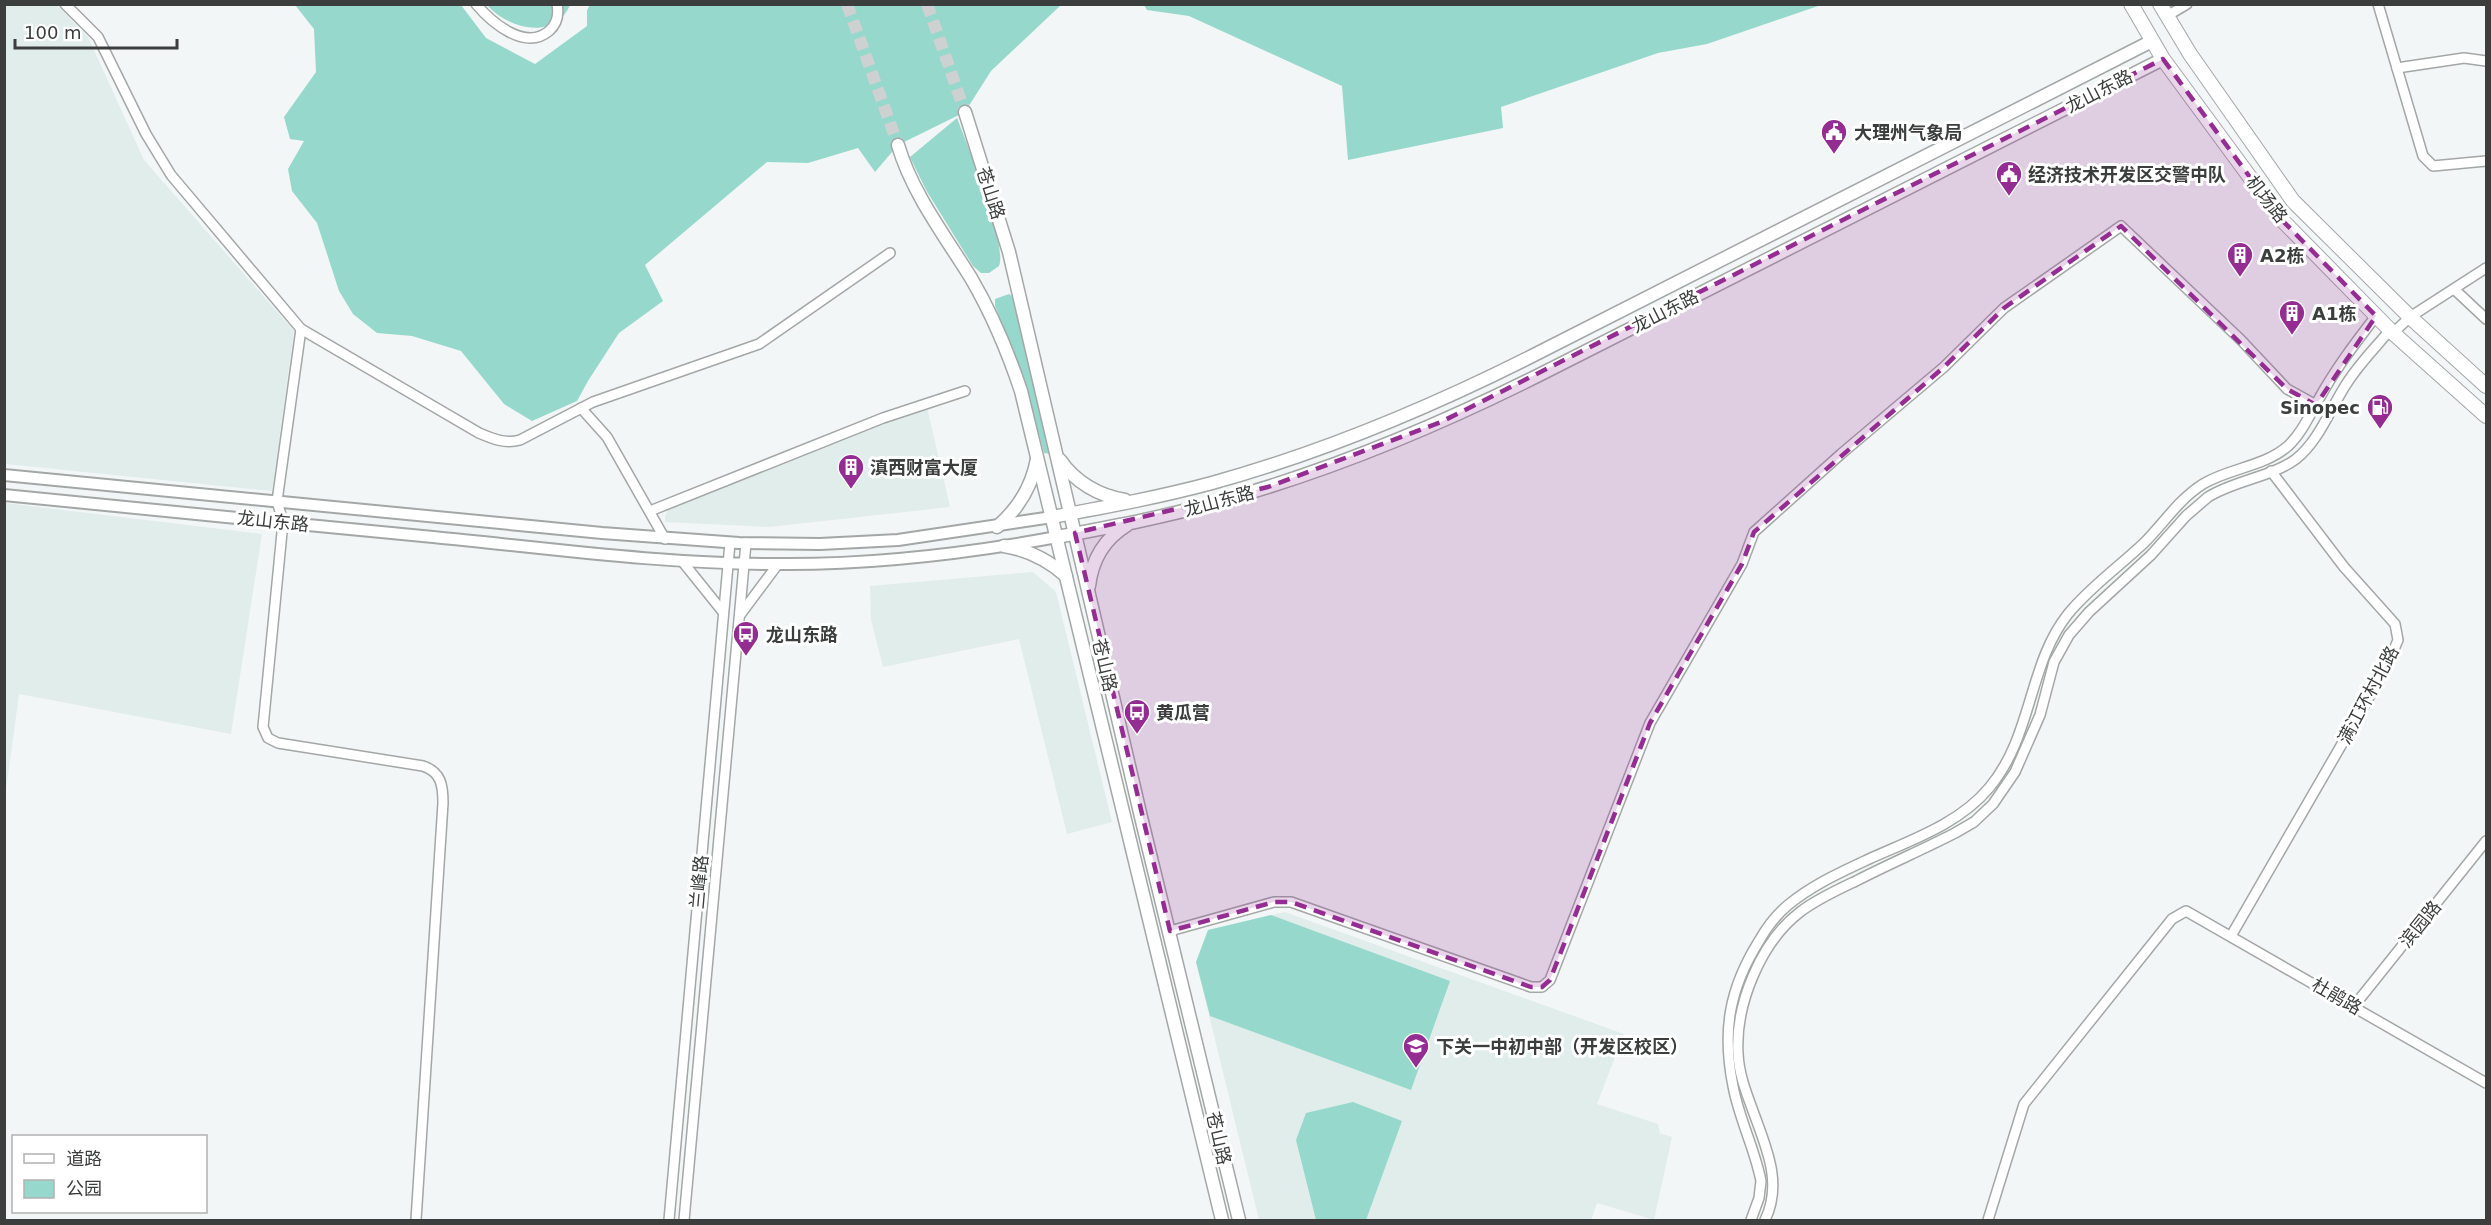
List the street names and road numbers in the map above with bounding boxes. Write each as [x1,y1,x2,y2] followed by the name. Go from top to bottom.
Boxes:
[2062,65,2136,117] street label: 龙山东路
[973,164,1009,222] street label: 苍山路
[2242,171,2292,227] street label: 机场路
[1628,285,1702,337] street label: 龙山东路
[1182,482,1256,520] street label: 龙山东路
[236,507,310,535] street label: 龙山东路
[1089,636,1121,694] street label: 苍山路
[2333,642,2403,748] street label: 满江环村北路
[686,854,712,910] street label: 兰峰路
[2395,896,2445,952] street label: 滨园路
[2308,973,2366,1019] street label: 杜鹃路
[1203,1109,1235,1167] street label: 苍山路

